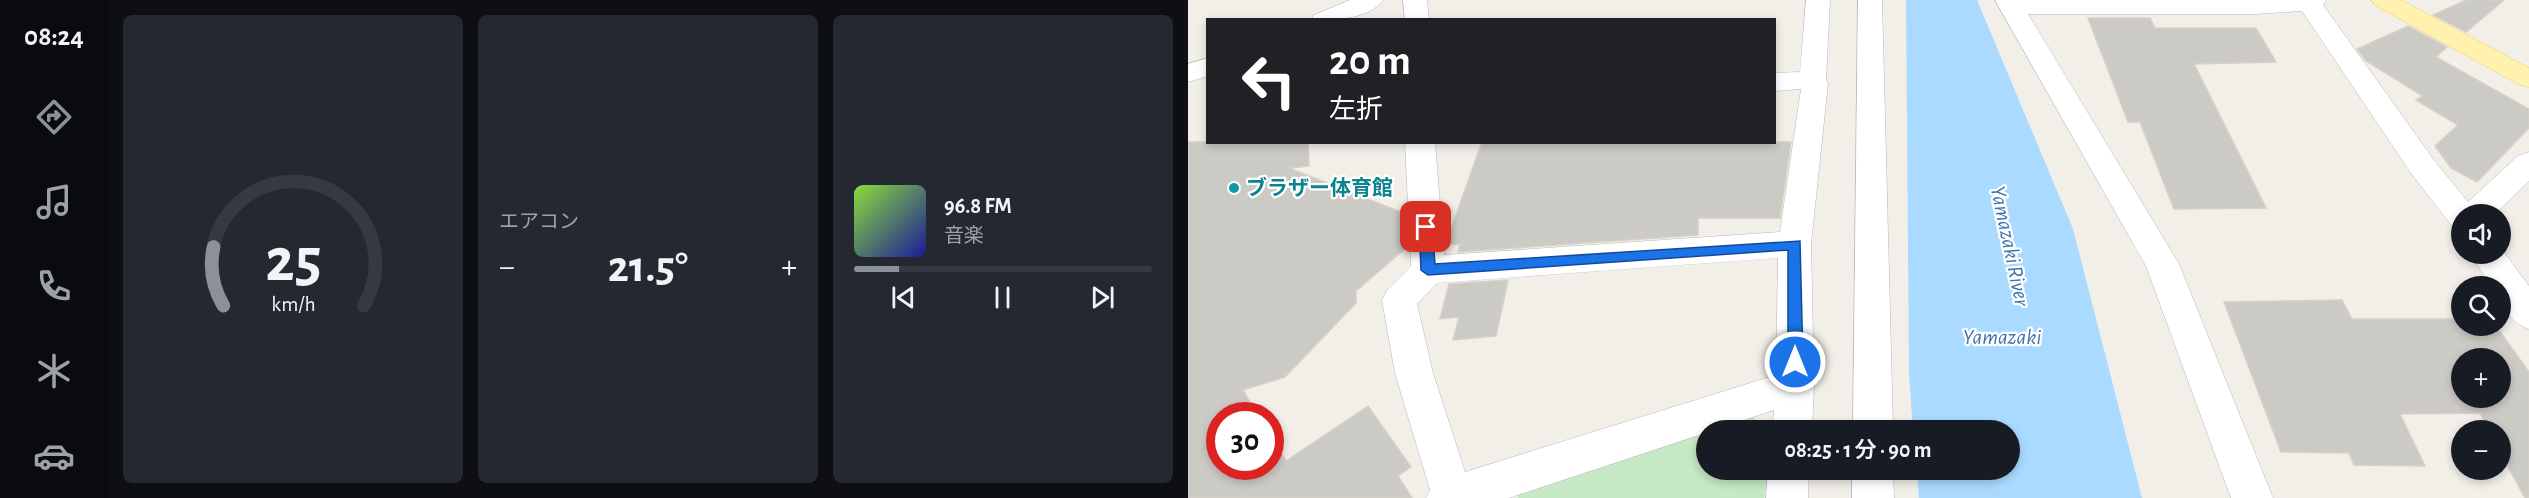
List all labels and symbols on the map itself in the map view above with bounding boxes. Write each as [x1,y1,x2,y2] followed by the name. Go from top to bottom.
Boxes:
[1246,176,1393,199] place label: ブラザー体育館
[1227,181,1241,195] marker: ブラザー体育館
[1987,184,2034,309] water label: Yamazaki River
[1400,201,1451,252] pin
[1963,326,2041,348] water label: Yamazaki
[1763,330,1827,394] position arrow
[1206,402,1284,480] speed limit sign: 30

